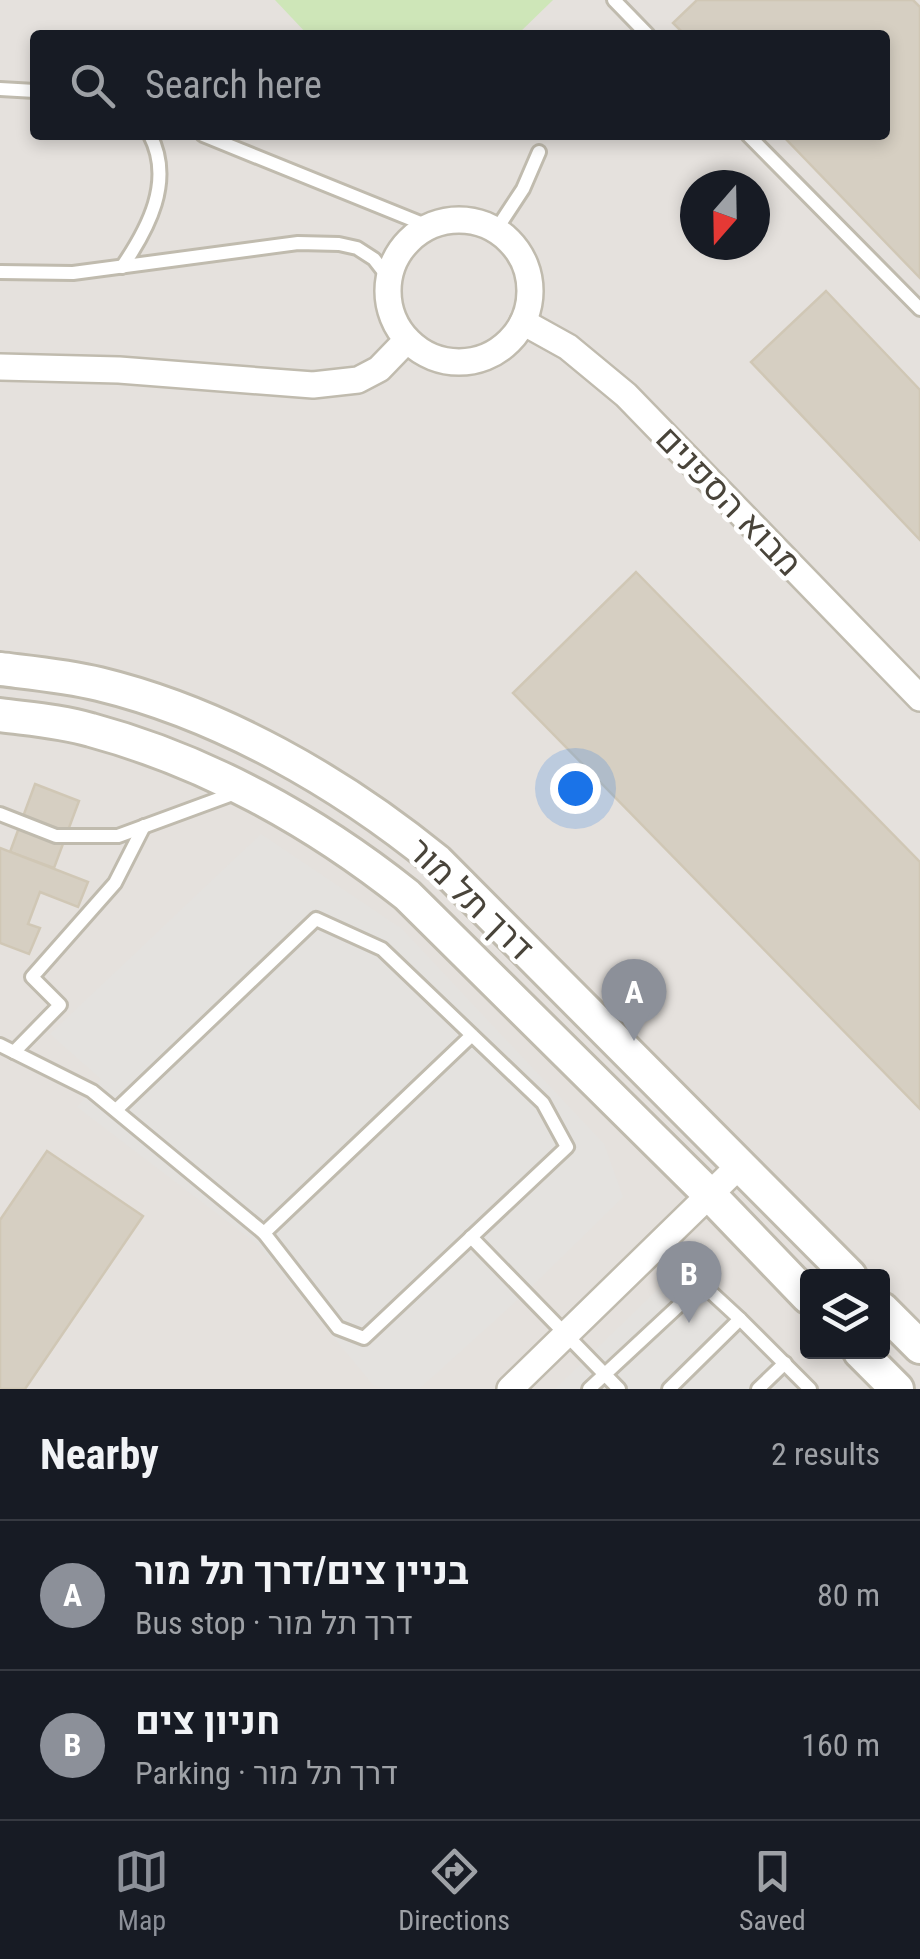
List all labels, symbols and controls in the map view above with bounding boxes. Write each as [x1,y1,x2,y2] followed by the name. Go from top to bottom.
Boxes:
[30,30,890,140] search box
[65,58,120,113] icon: search
[145,63,322,107] text: Search here
[680,170,770,260] north arrow
[647,418,810,585] street label: מבוא הספנים
[550,763,601,814] your location
[399,830,542,969] street label: דרך תל מור
[602,958,666,1041] pin: A
[656,1240,722,1323] pin: B
[800,1269,890,1359] map controls
[800,1269,890,1359] button: layers
[40,1430,159,1479] text: Nearby
[771,1435,880,1473] text: 2 results
[135,1549,469,1593] text: בניין צים/דרך תל מור
[63,1576,82,1614] text: A
[817,1576,880,1614] text: 80 m
[135,1604,413,1642] text: Bus stop · דרך תל מור
[135,1699,280,1743] text: חניון צים
[64,1726,81,1764] text: B
[801,1726,880,1764] text: 160 m
[135,1754,398,1792] text: Parking · דרך תל מור
[114,1844,169,1937] tab: Map
[398,1844,510,1937] tab: Directions
[739,1844,806,1937] tab: Saved

